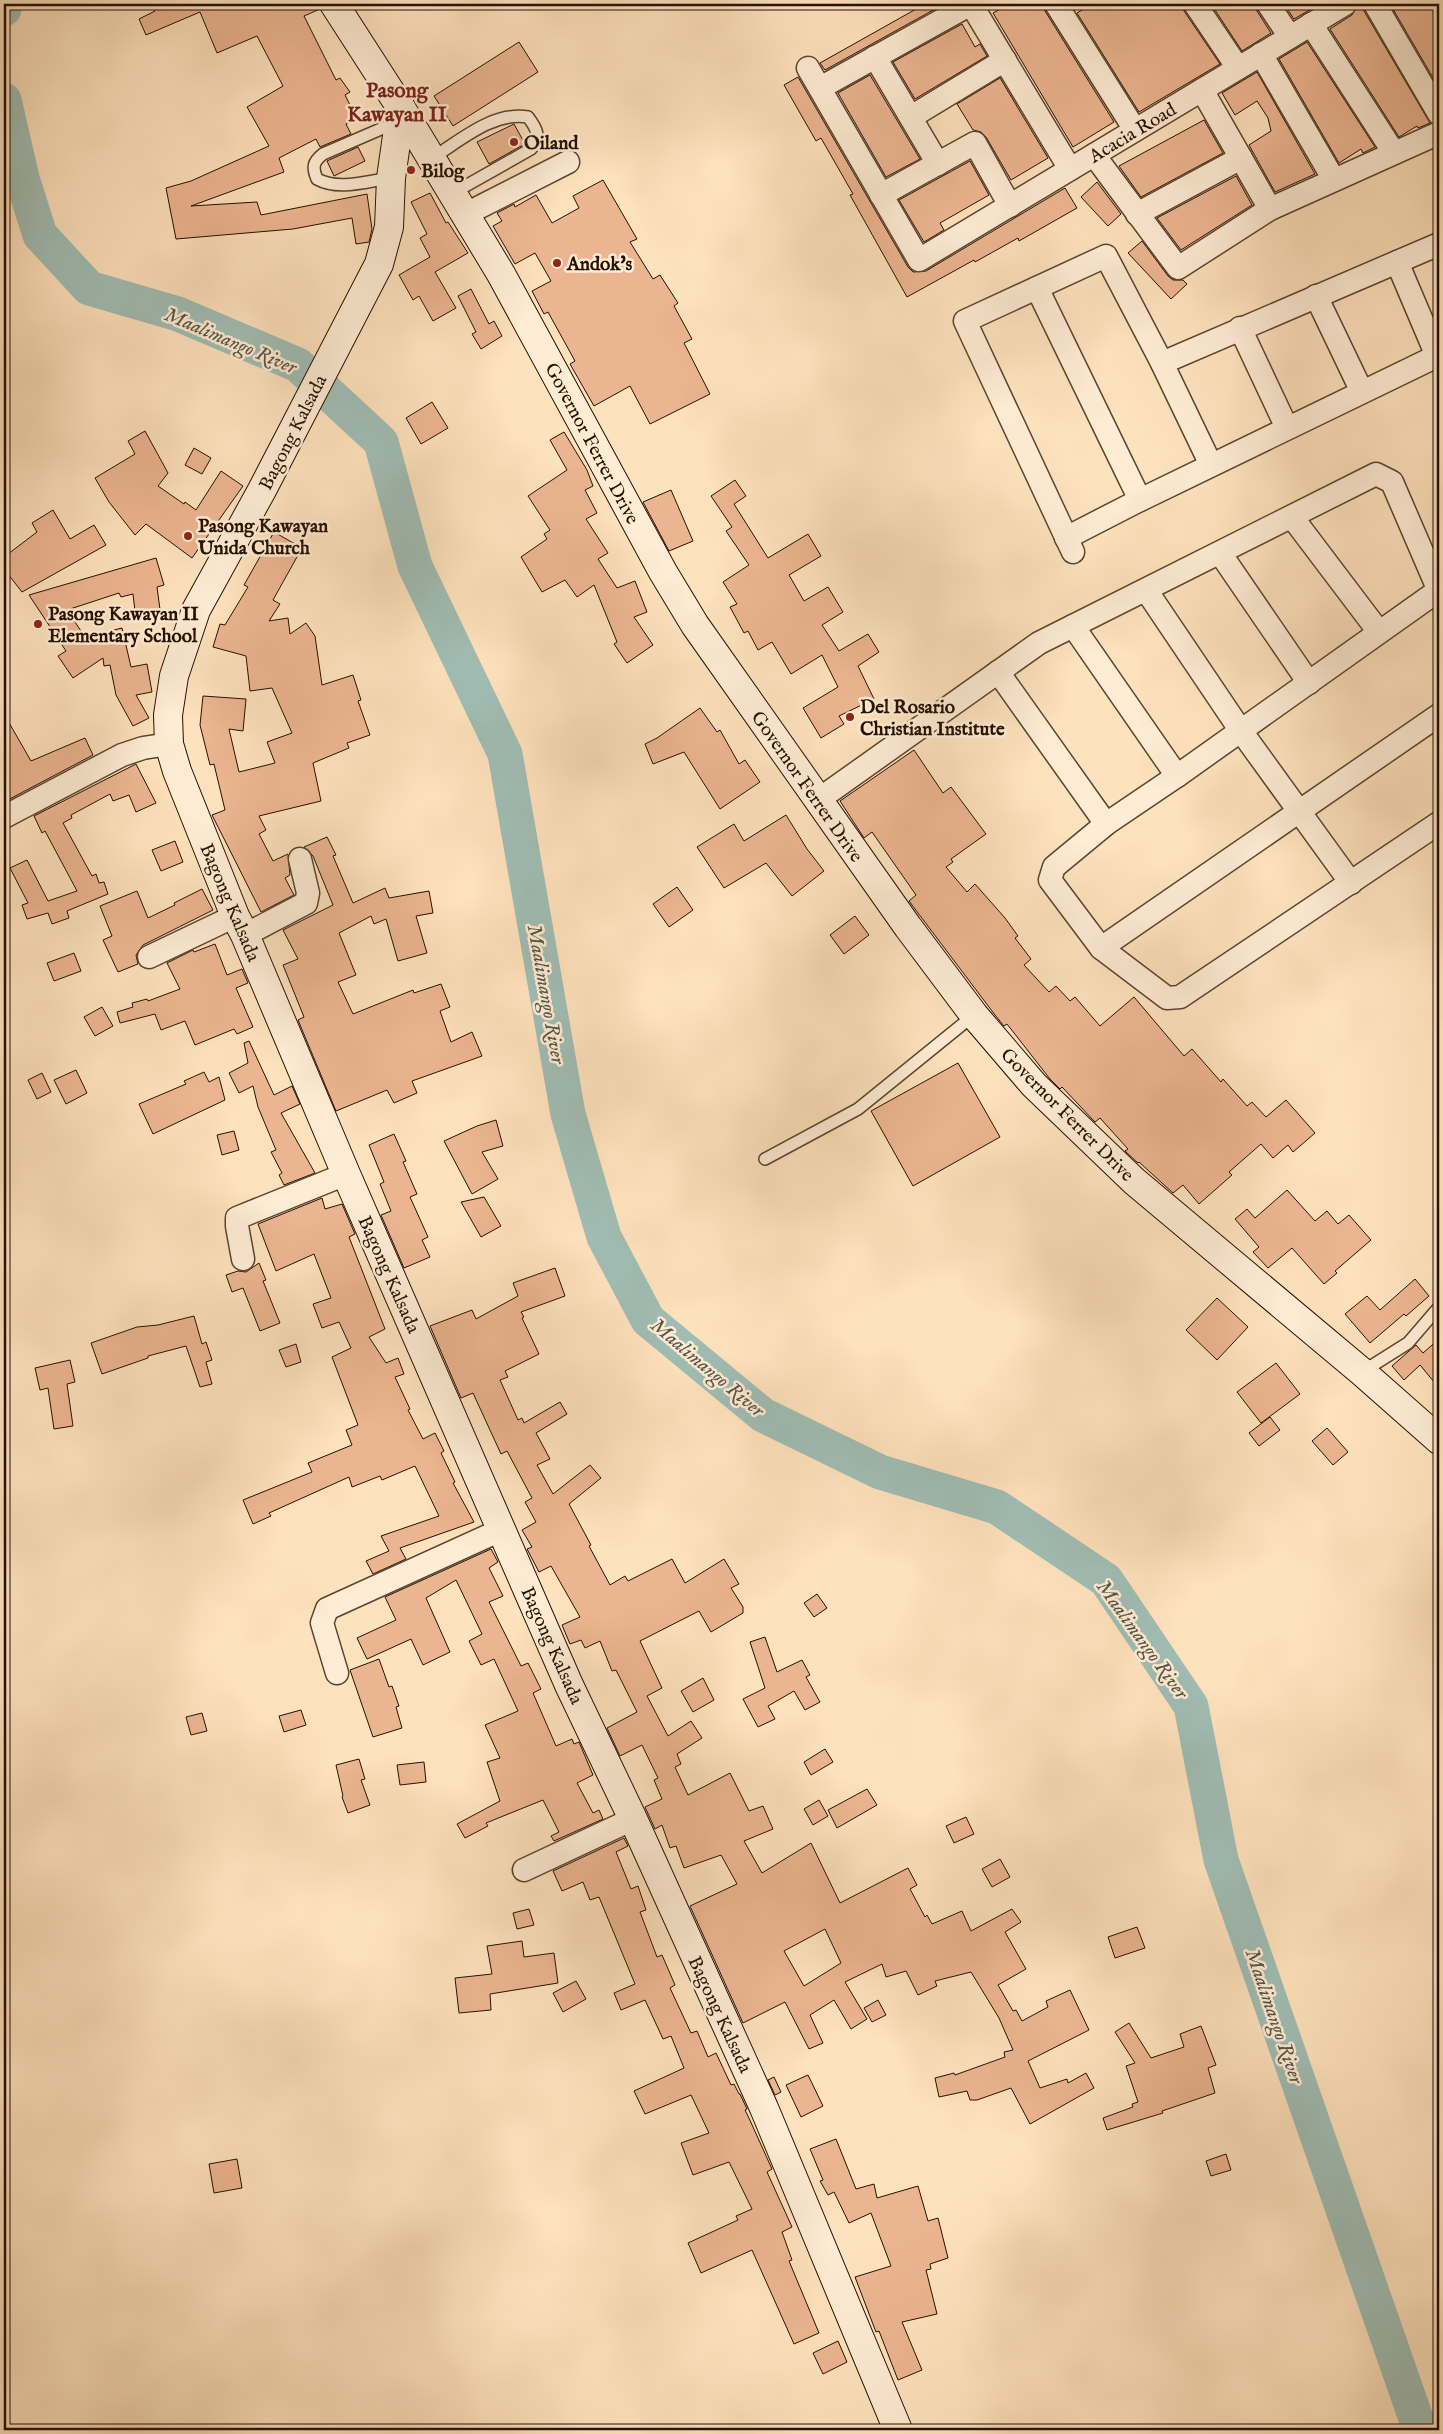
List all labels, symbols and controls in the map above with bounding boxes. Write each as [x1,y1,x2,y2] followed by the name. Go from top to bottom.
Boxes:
[347,78,447,129] district label: Pasong Kawayan II
[1084,98,1182,170] street label: Acacia Road
[524,132,579,156] place label: Oiland
[508,136,520,148] marker: Oiland
[421,160,465,184] place label: Bilog
[405,164,417,176] marker: Bilog
[566,253,633,277] place label: Andok's
[551,257,563,269] marker: Andok's
[160,302,301,382] water label: Maalimango River
[539,359,644,529] street label: Governor Ferrer Drive
[254,371,333,495] street label: Bagong Kalsada
[197,515,328,561] place label: Pasong Kawayan Unida Church
[182,530,194,542] marker: Pasong Kawayan Unida Church
[48,603,199,649] place label: Pasong Kawayan II Elementary School
[32,618,44,630] marker: Pasong Kawayan II Elementary School
[860,696,1005,742] place label: Del Rosario Christian Institute
[745,707,868,868] street label: Governor Ferrer Drive
[844,711,856,723] marker: Del Rosario Christian Institute
[193,840,265,966] street label: Bagong Kalsada
[520,923,570,1067] water label: Maalimango River
[995,1044,1139,1187] street label: Governor Ferrer Drive
[352,1212,425,1338] street label: Bagong Kalsada
[644,1313,770,1425] water label: Maalimango River
[1089,1575,1194,1706] water label: Maalimango River
[515,1583,588,1709] street label: Bagong Kalsada
[1238,1946,1309,2089] water label: Maalimango River
[682,1953,757,2078] street label: Bagong Kalsada

